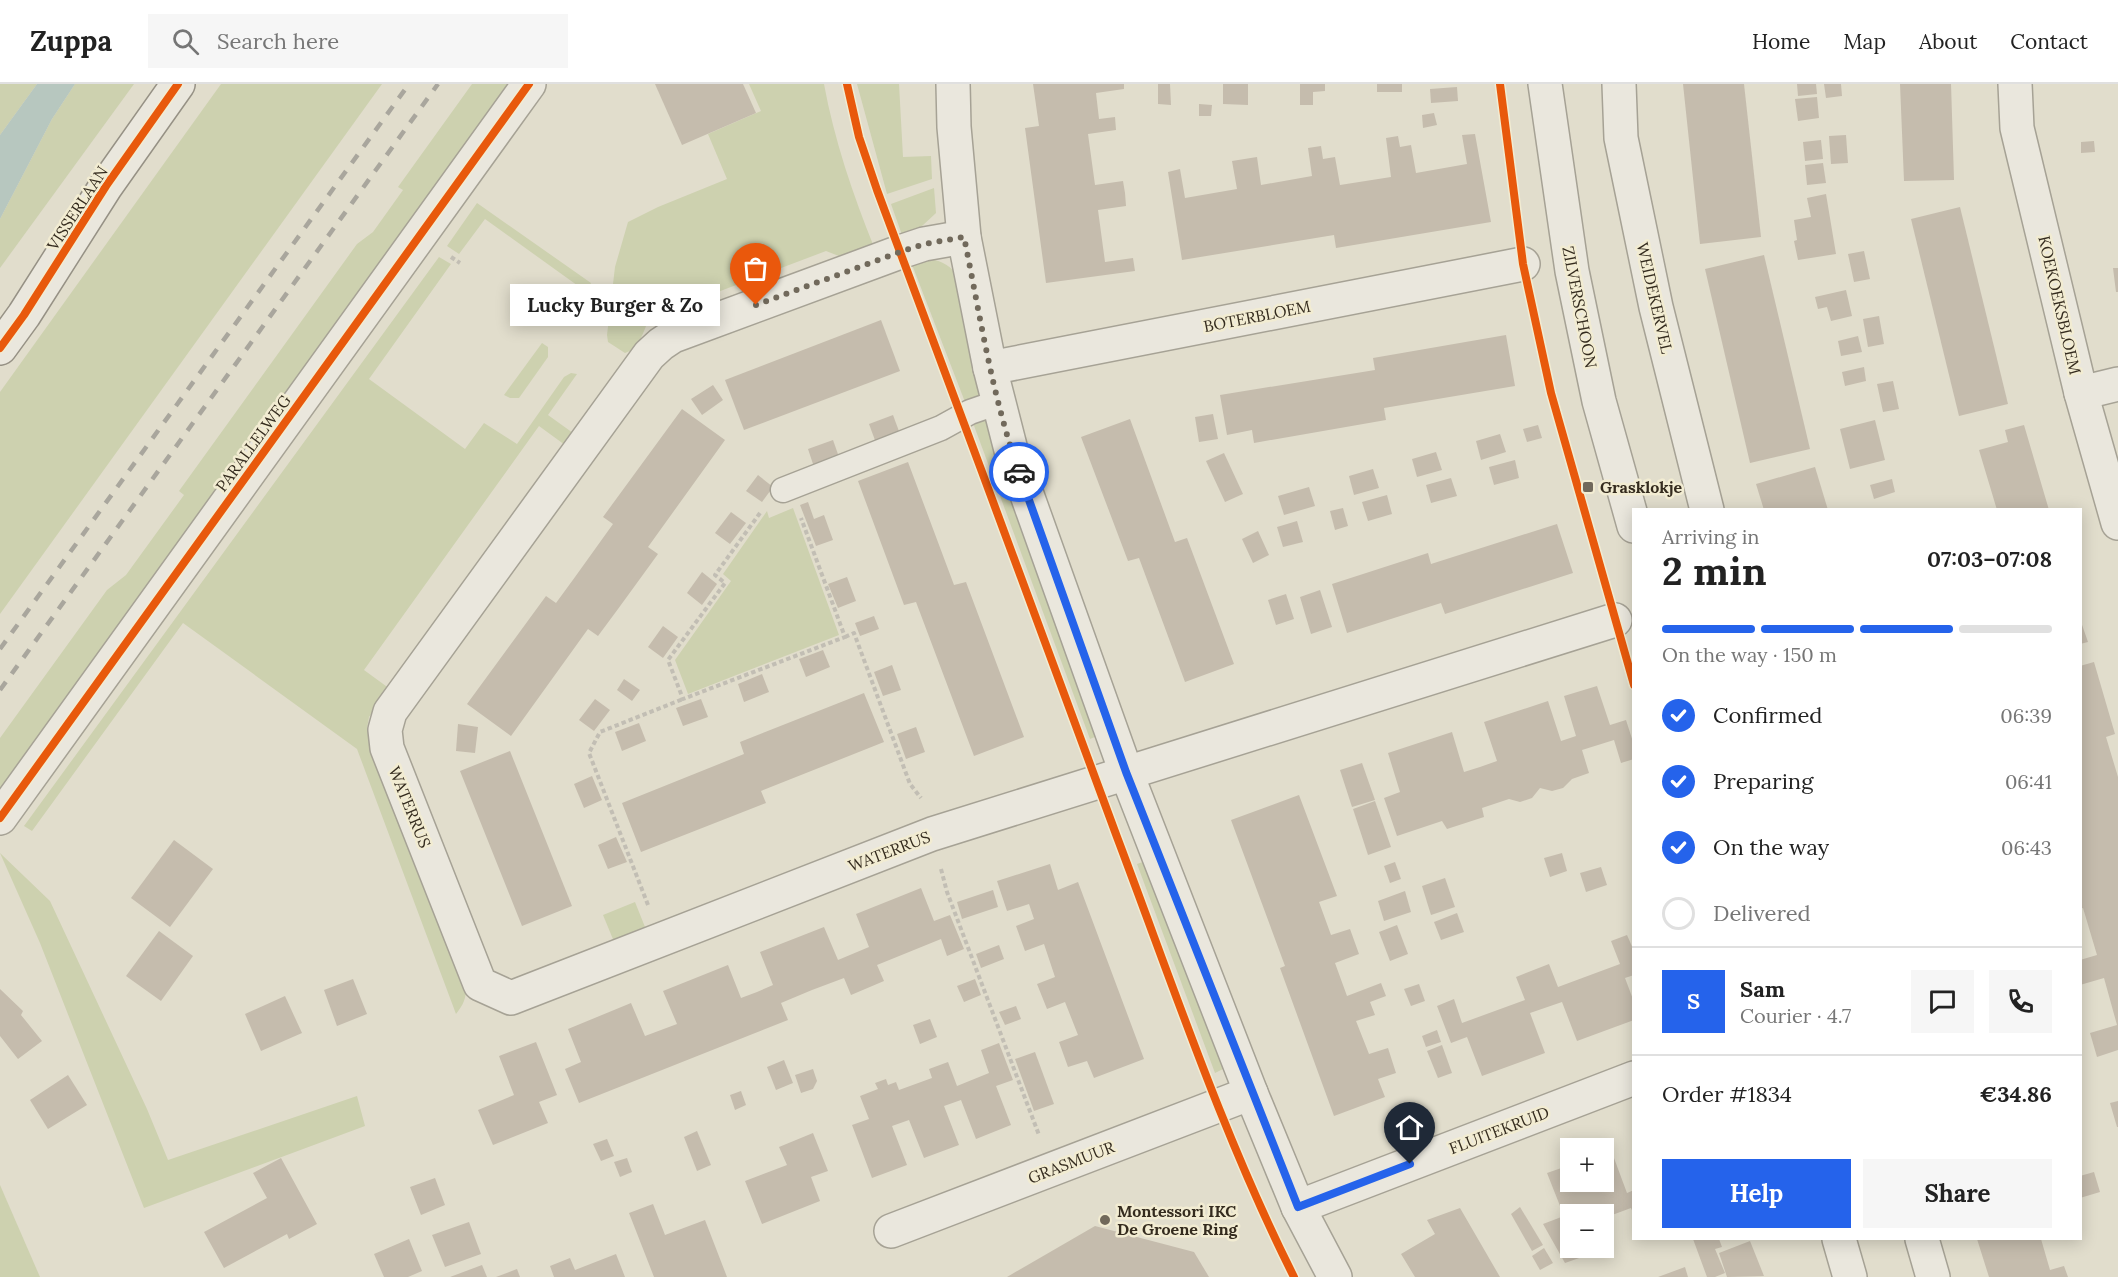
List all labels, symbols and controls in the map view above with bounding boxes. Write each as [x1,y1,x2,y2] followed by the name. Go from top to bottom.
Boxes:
[148,14,568,68] search box
[30,23,112,59] text: Zuppa
[169,25,202,58] icon: search
[217,27,339,55] text: Search here
[1752,28,1810,55] text: Home
[1843,28,1886,55] text: Map
[1919,28,1977,55] text: About
[2010,28,2088,55] text: Contact
[42,162,112,255] street label: VISSERLAAN
[2034,234,2086,377] street label: KOEKOEKSBLOEM
[1632,240,1678,356] street label: WEIDEKERVEL
[730,243,781,305] pin
[1558,244,1602,370] street label: ZILVERSCHOON
[739,252,772,285] icon: bag
[510,284,720,326] callout: Lucky Burger & Zo
[527,292,703,317] text: Lucky Burger & Zo
[1202,296,1313,336] street label: BOTERBLOEM
[211,391,295,495] street label: PARALLELWEG
[989,442,1049,502] courier
[1003,456,1036,489] icon: car
[1600,477,1683,497] place label: Grasklokje
[1581,480,1595,494] marker: Grasklokje
[1662,524,1759,549] text: Arriving in
[1927,545,2052,573] text: 07:03–07:08
[1662,546,1767,596] text: 2 min
[1662,642,1837,667] text: On the way · 150 m
[1662,699,1695,732] icon: check
[1713,701,1822,729] text: Confirmed
[2000,703,2052,728] text: 06:39
[385,763,435,851] street label: WATERRUS
[1662,765,1695,798] icon: check
[1713,767,1813,795] text: Preparing
[2005,769,2052,794] text: 06:41
[845,826,933,876] street label: WATERRUS
[1662,831,1695,864] icon: check
[1713,833,1829,861] text: On the way
[2001,835,2052,860] text: 06:43
[1713,899,1811,927] text: Delivered
[1911,970,1974,1033] button: chat
[1989,970,2052,1033] button: phone
[1740,975,1785,1003] text: Sam
[1687,987,1700,1015] text: S
[1740,1003,1851,1028] text: Courier · 4.7
[1662,1080,1792,1108] text: Order #1834
[1979,1080,2052,1108] text: €34.86
[1384,1102,1435,1164] pin
[1446,1102,1552,1158] street label: FLUITEKRUID
[1393,1111,1426,1144] icon: home
[1025,1136,1118,1188] street label: GRASMUUR
[1560,1138,1614,1258] map controls
[1560,1138,1614,1192] button: +
[1662,1159,1851,1228] button: Help
[1863,1159,2052,1228] button: Share
[1117,1201,1239,1239] place label: Montessori IKC De Groene Ring
[1560,1204,1614,1258] button: −
[1098,1213,1112,1227] marker: Montessori IKC De Groene Ring

